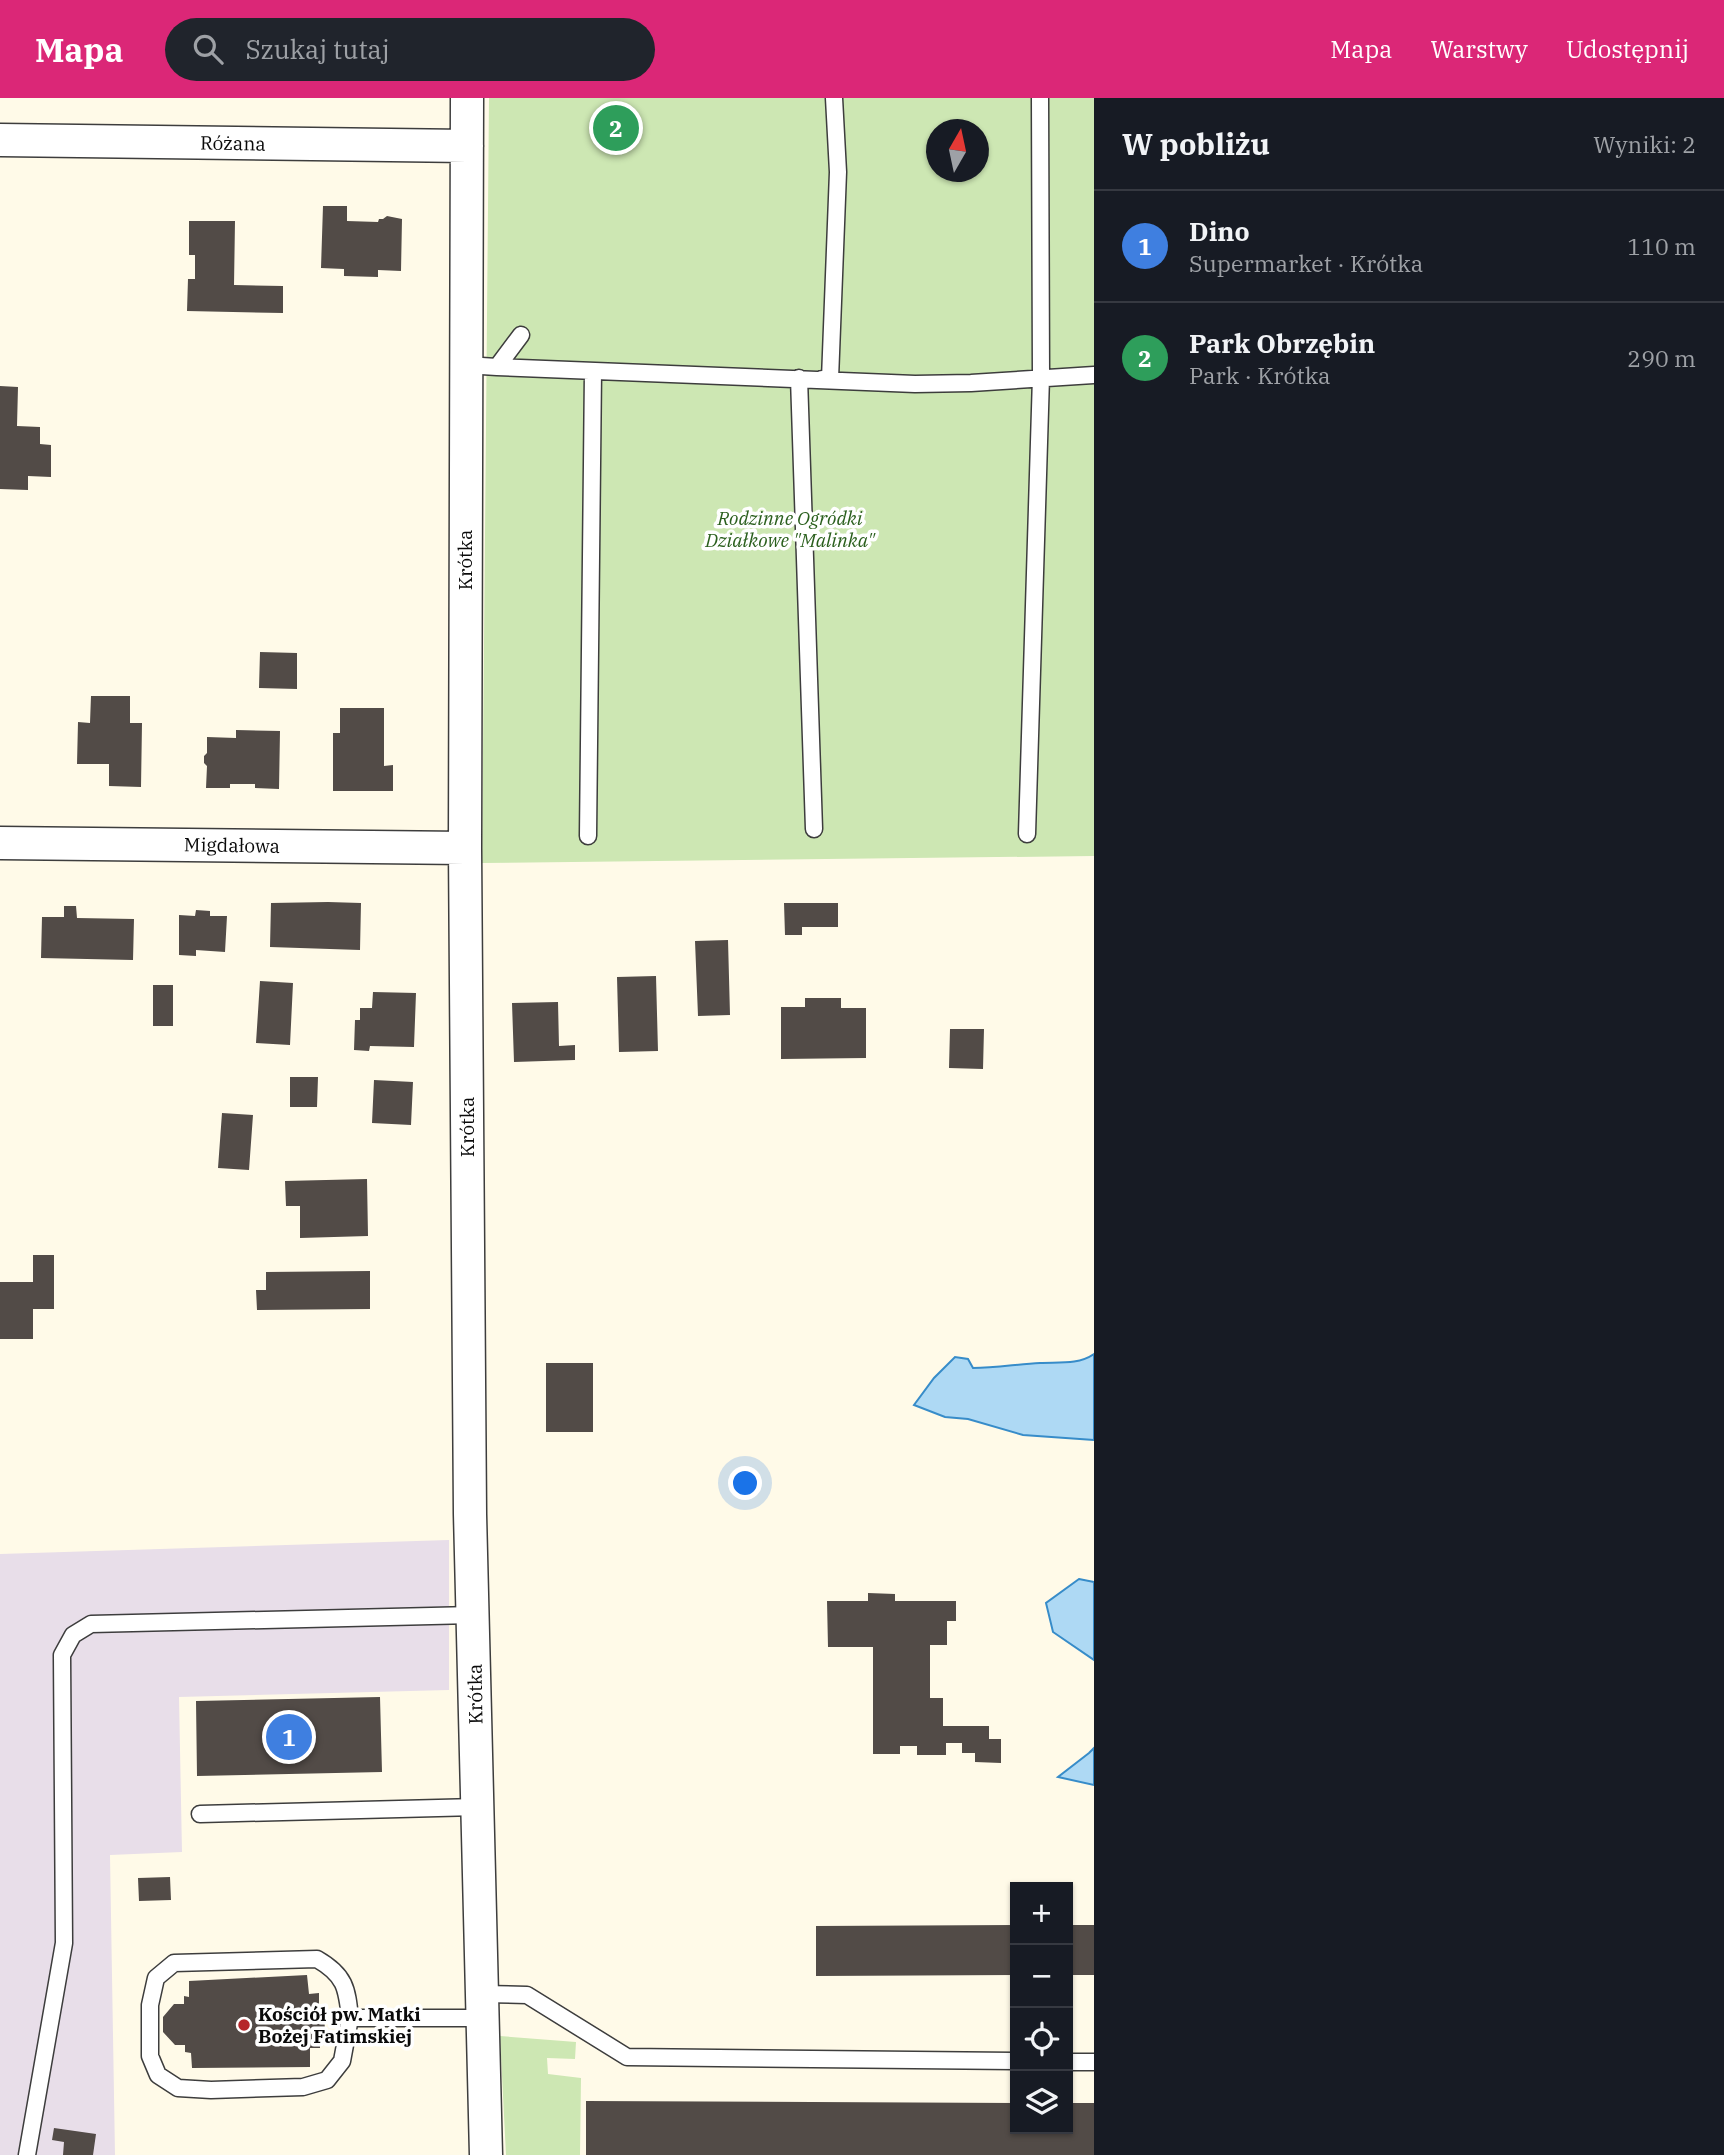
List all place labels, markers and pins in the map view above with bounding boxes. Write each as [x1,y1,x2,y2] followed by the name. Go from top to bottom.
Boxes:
[593,102,639,154] pin: 2
[266,1711,312,1763] pin: 1
[258,2002,421,2048] place label: Kościół pw. Matki Bożej Fatimskiej
[236,2017,252,2033] marker: Kościół pw. Matki Bożej Fatimskiej

